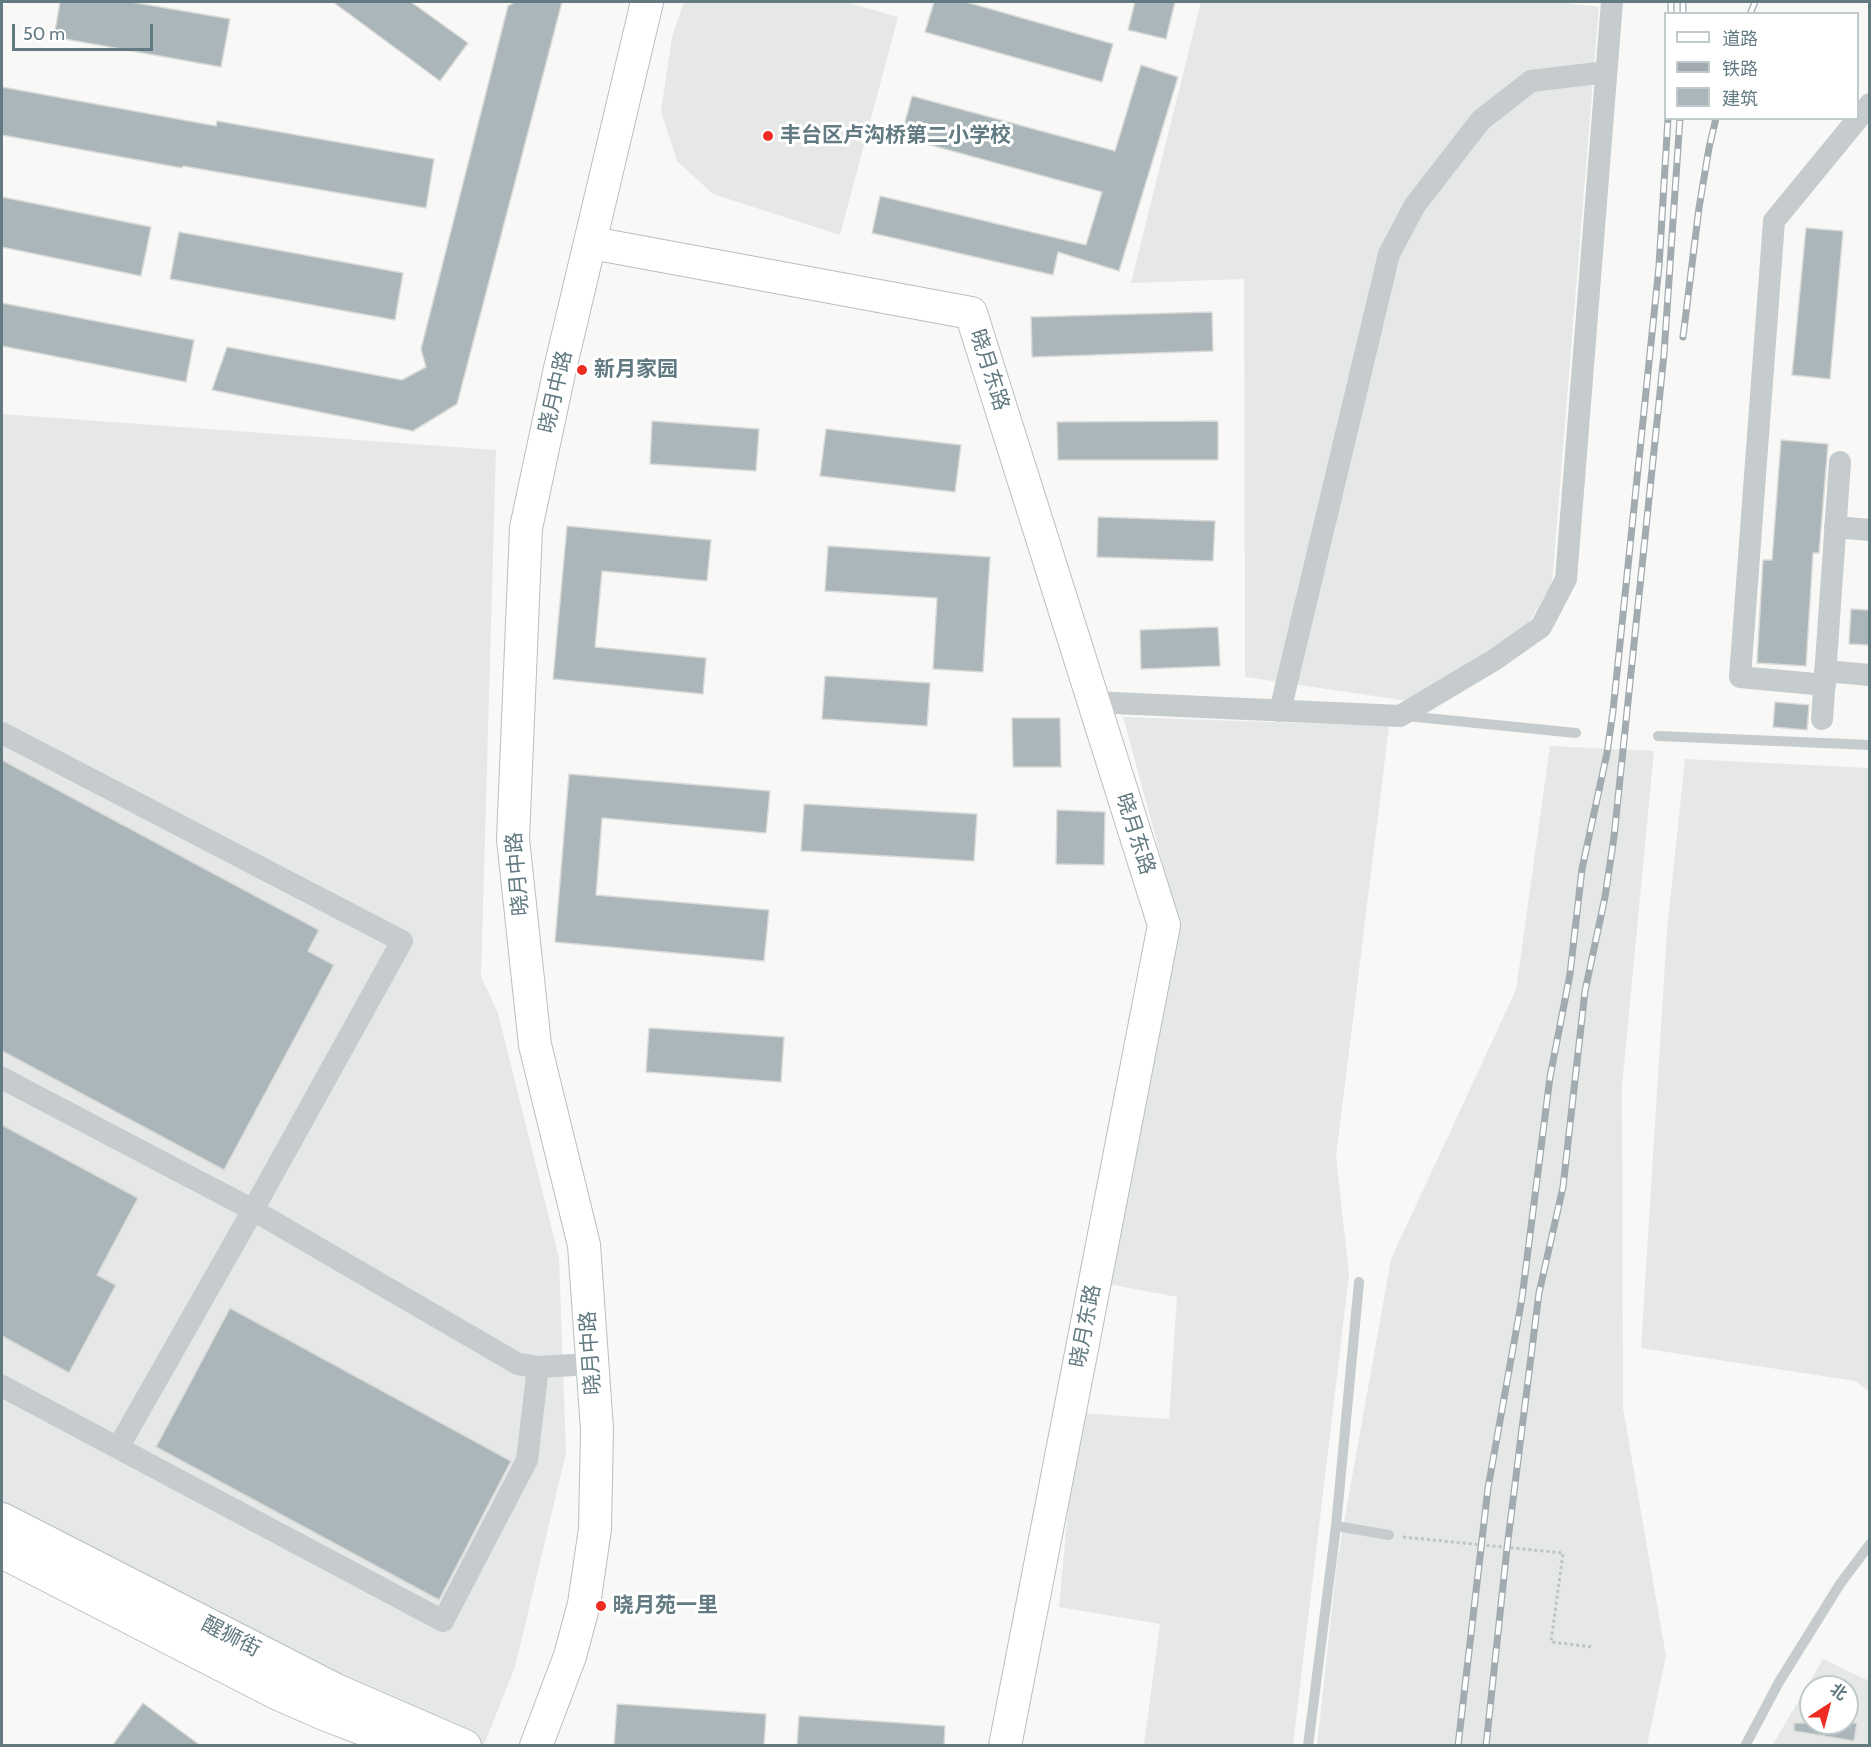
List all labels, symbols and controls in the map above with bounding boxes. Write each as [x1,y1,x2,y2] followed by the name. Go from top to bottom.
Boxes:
[15,12,156,50] scale bar
[1664,12,1859,120] legend
[23,23,65,45] text: 50 m
[1722,28,1758,50] text: 道路
[1722,58,1758,80] text: 铁路
[1722,88,1758,110] text: 建筑
[780,123,1011,149] place label: 丰台区卢沟桥第二小学校
[761,129,775,143] marker: 丰台区卢沟桥第二小学校
[964,326,1014,414] street label: 晓月东路
[534,348,578,436] street label: 晓月中路
[594,357,678,383] place label: 新月家园
[575,363,589,377] marker: 新月家园
[1110,790,1160,878] street label: 晓月东路
[502,831,534,917] street label: 晓月中路
[1066,1282,1106,1370] street label: 晓月东路
[576,1310,606,1396] street label: 晓月中路
[613,1593,718,1619] place label: 晓月苑一里
[594,1599,608,1613] marker: 晓月苑一里
[197,1611,265,1663] street label: 醒狮街
[1799,1675,1859,1735] north arrow
[1827,1679,1851,1704] text: 北

